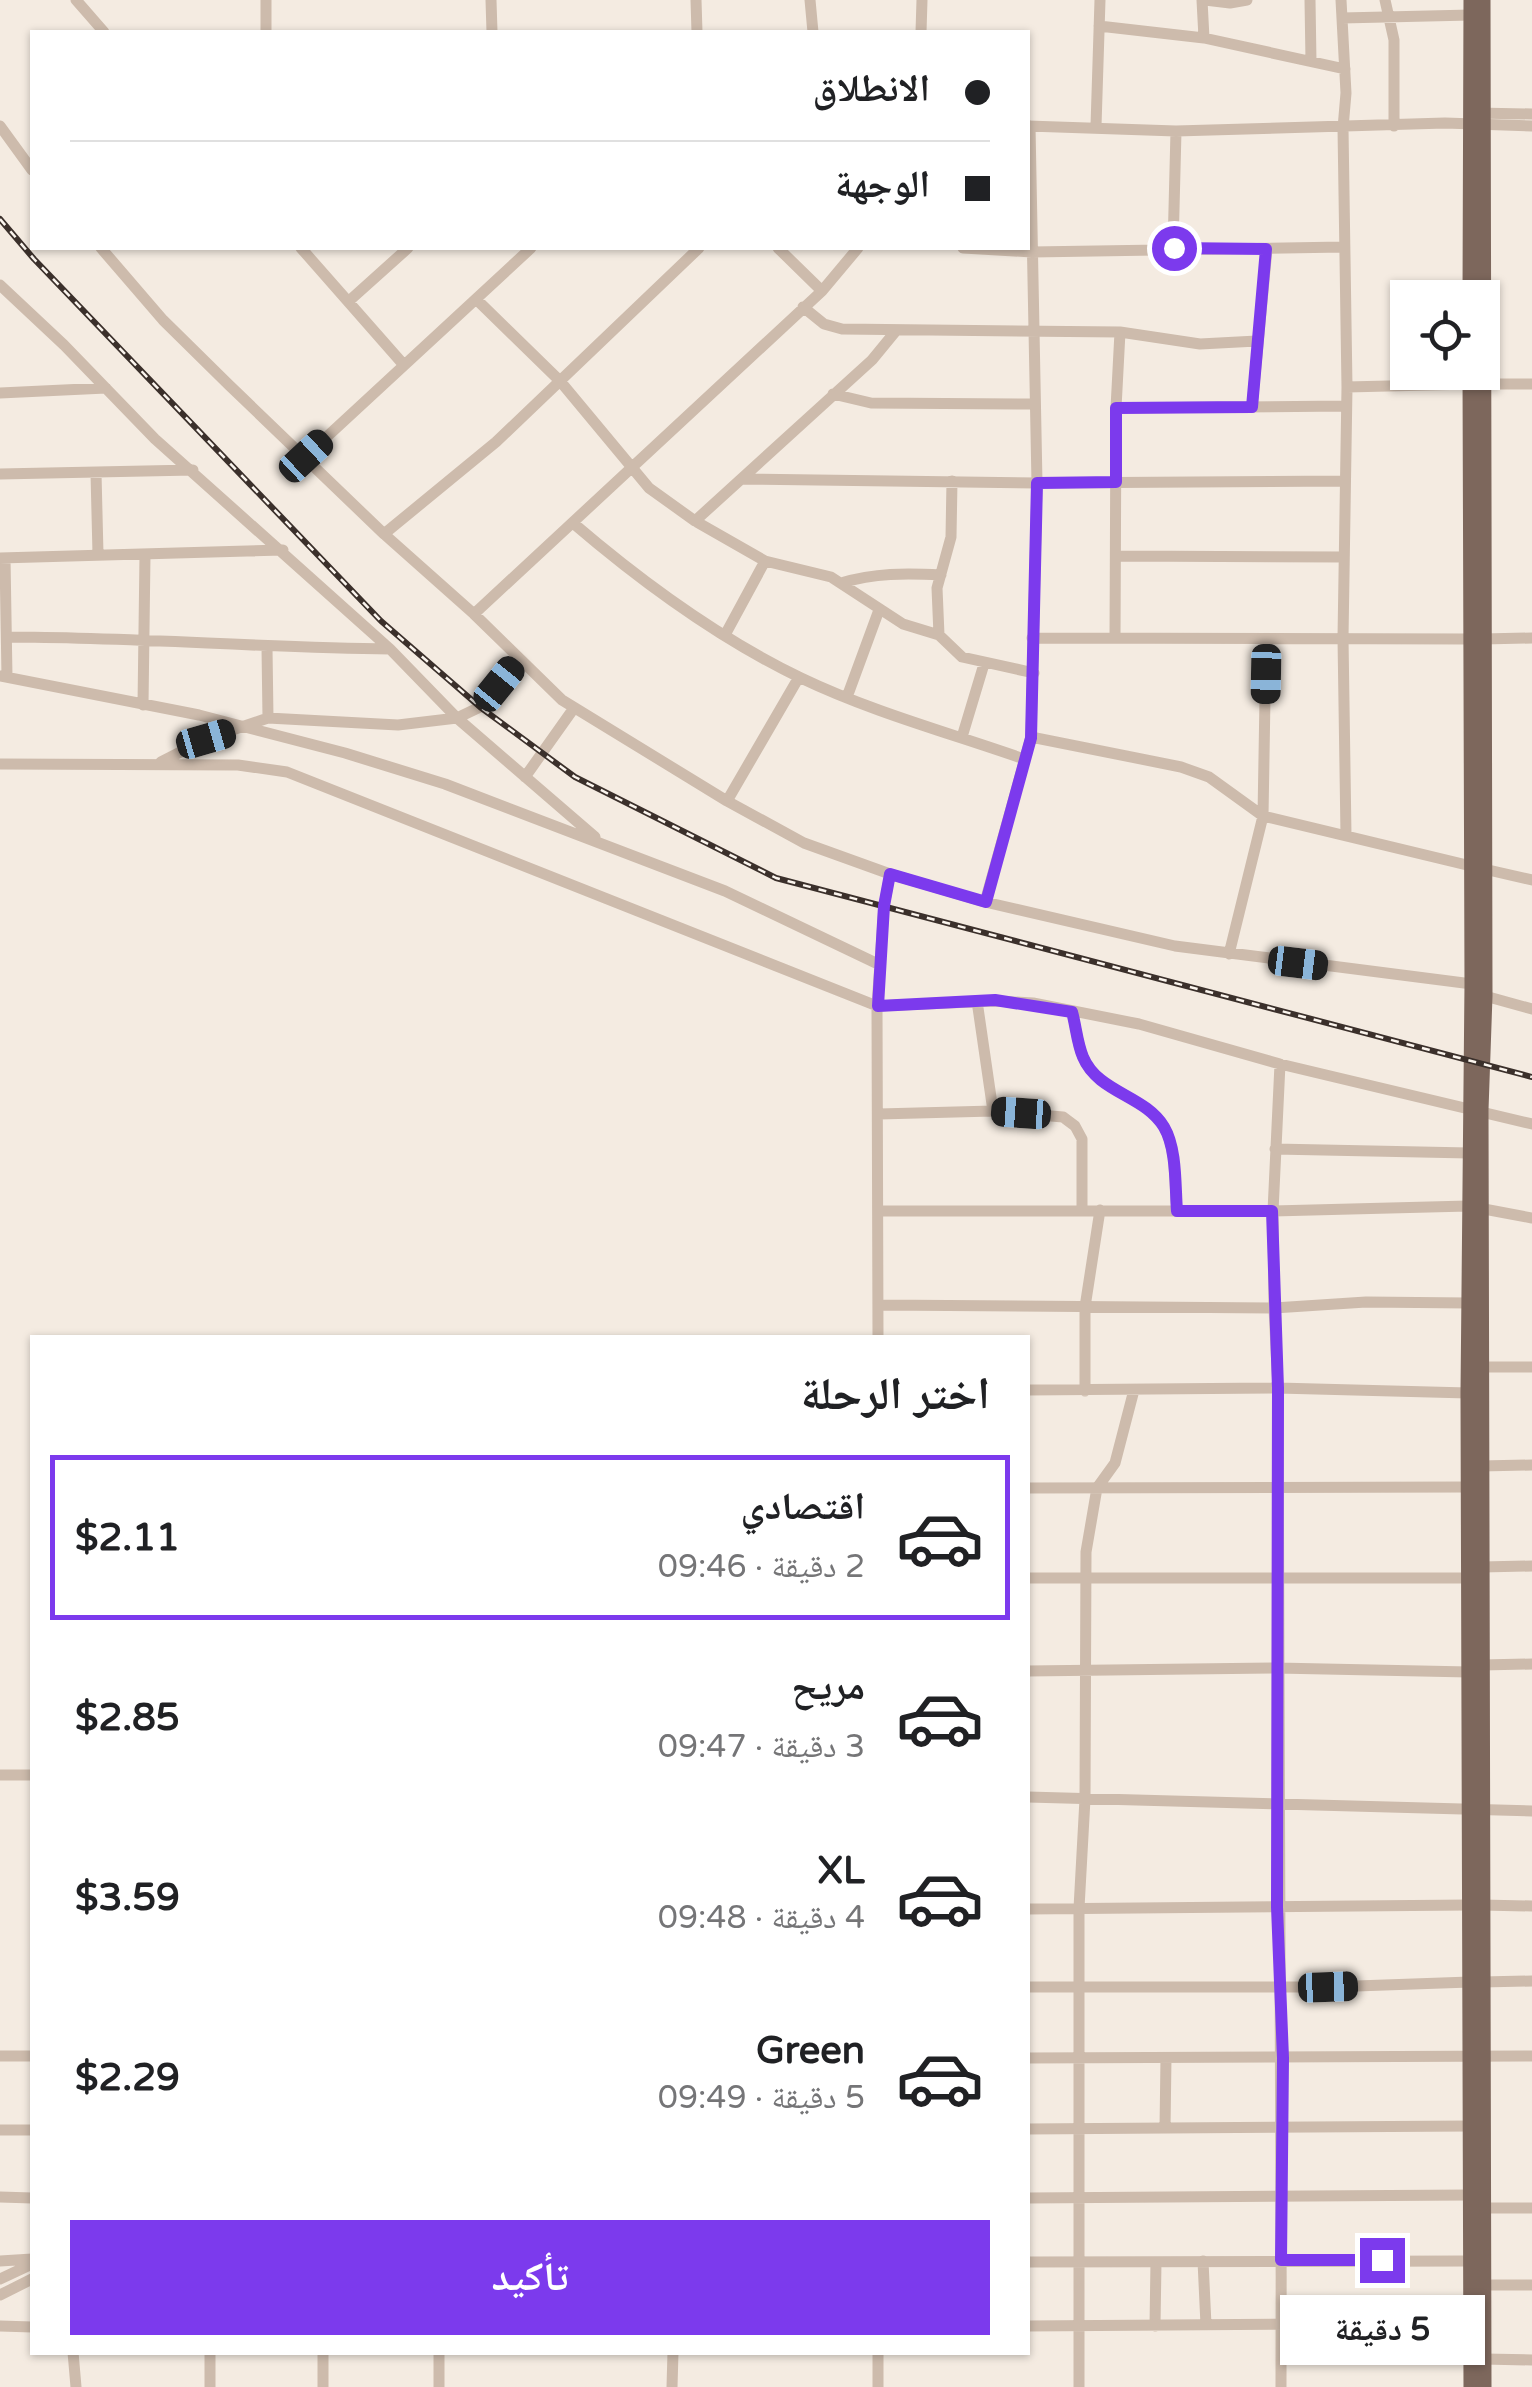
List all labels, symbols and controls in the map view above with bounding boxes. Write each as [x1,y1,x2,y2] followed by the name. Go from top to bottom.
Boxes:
[812,66,930,112] text: الانطلاق
[835,162,930,208] text: الوجهة
[1152,226,1197,271] route start
[1390,280,1500,390] map controls
[1390,280,1500,390] button: locate
[274,425,338,487] car
[1250,644,1282,704] car
[468,651,530,717] car
[173,716,239,762] car
[1266,944,1330,982] car
[990,1096,1052,1130] car
[801,1368,990,1422] text: اختر الرحلة
[741,1484,865,1530] text: اقتصادي
[895,1493,985,1583] icon: car
[75,1515,180,1561] text: $2.11
[658,1548,865,1586] text: 2 دقيقة · 09:46
[791,1664,865,1710] text: مريح
[895,1673,985,1763] icon: car
[75,1695,180,1741] text: $2.85
[658,1728,865,1766] text: 3 دقيقة · 09:47
[818,1848,865,1894] text: XL
[895,1853,985,1943] icon: car
[75,1875,180,1921] text: $3.59
[658,1899,865,1937] text: 4 دقيقة · 09:48
[1297,1971,1359,2003] car
[756,2028,865,2074] text: Green
[895,2033,985,2123] icon: car
[75,2055,180,2101] text: $2.29
[658,2079,865,2117] text: 5 دقيقة · 09:49
[70,2220,990,2335] button: تأكيد
[1360,2238,1405,2283] route end
[1280,2295,1484,2365] callout: 5 دقيقة
[1335,2311,1430,2349] text: 5 دقيقة

